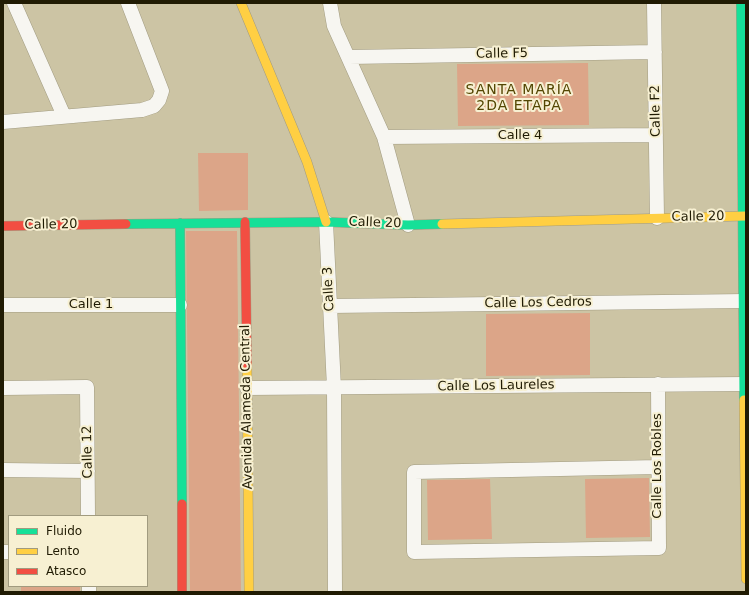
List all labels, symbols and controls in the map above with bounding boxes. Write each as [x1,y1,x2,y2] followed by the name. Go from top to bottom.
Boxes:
[476,46,528,62] street label: Calle F5
[466,82,572,114] district label: SANTA MARÍA 2DA ETAPA
[648,85,664,137] street label: Calle F2
[498,128,542,144] street label: Calle 4
[671,209,725,225] street label: Calle 20
[348,214,402,232] street label: Calle 20
[24,217,78,233] street label: Calle 20
[320,266,338,312] street label: Calle 3
[484,294,592,312] street label: Calle Los Cedros
[69,297,113,313] street label: Calle 1
[238,324,256,490] street label: Avenida Alameda Central
[437,377,555,395] street label: Calle Los Laureles
[650,413,666,519] street label: Calle Los Robles
[80,425,96,479] street label: Calle 12
[8,515,148,587] legend
[46,524,82,538] text: Fluido
[46,544,80,558] text: Lento
[46,564,86,578] text: Atasco

